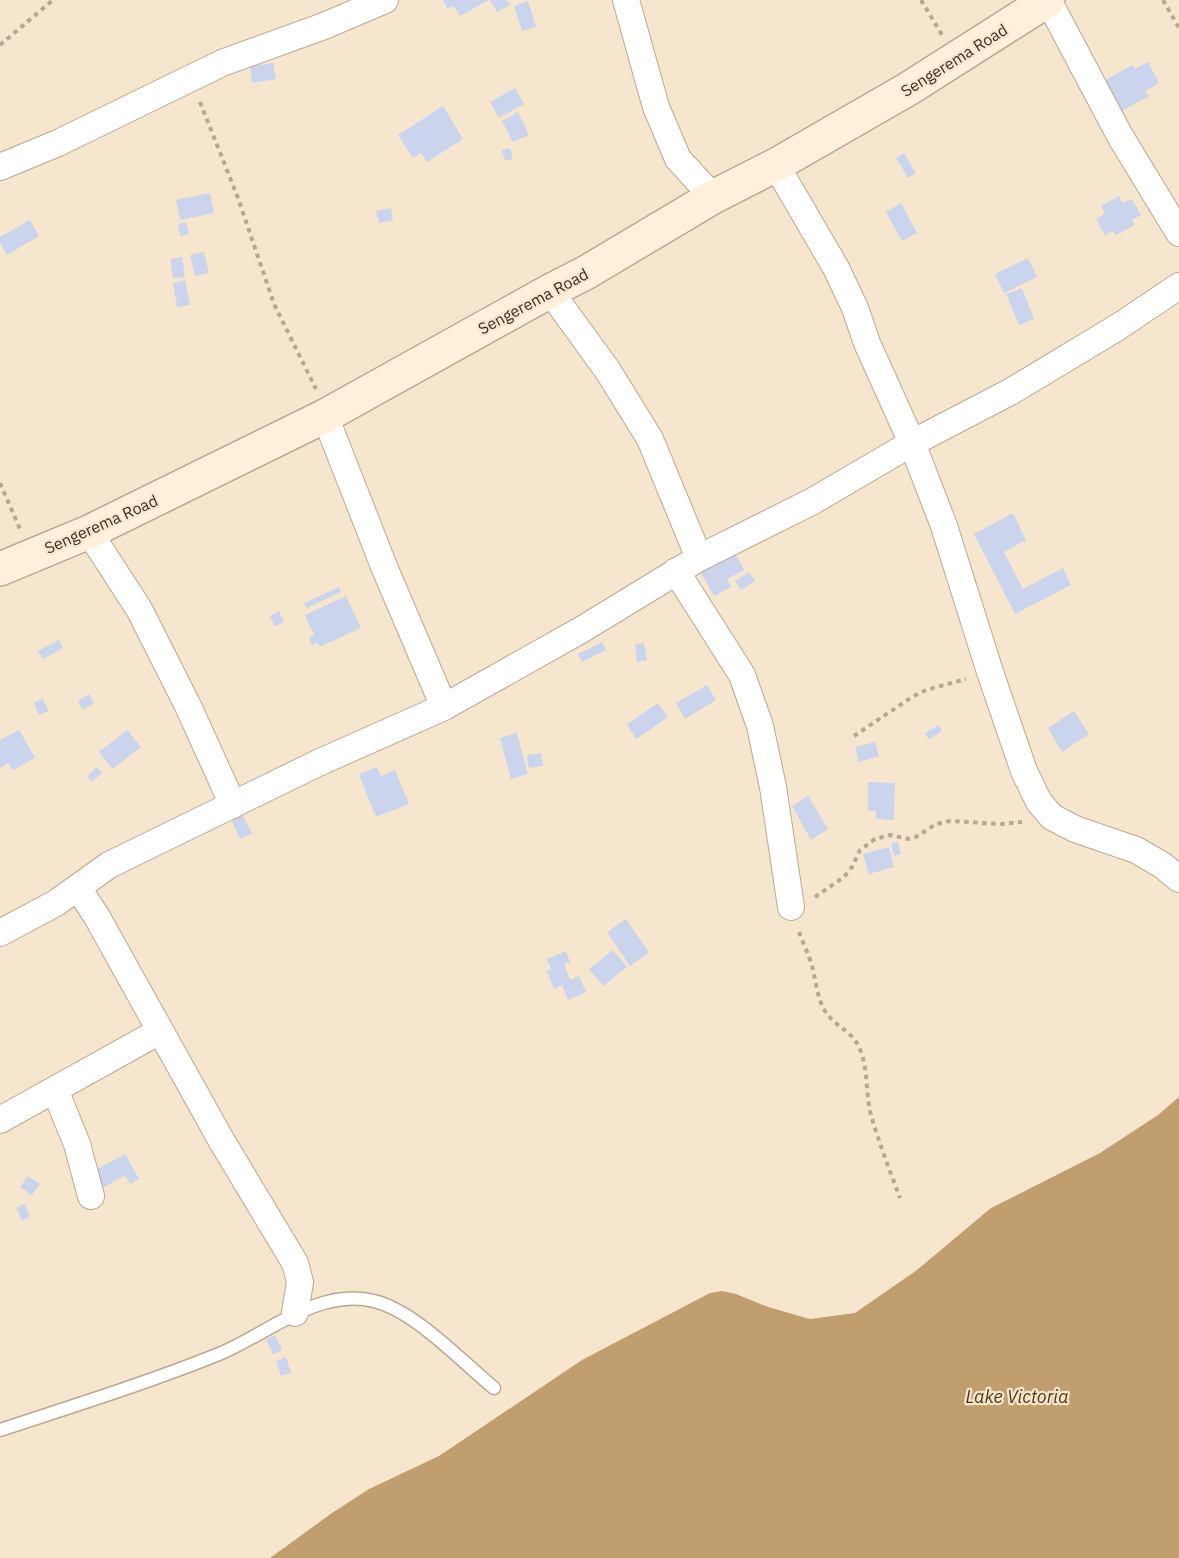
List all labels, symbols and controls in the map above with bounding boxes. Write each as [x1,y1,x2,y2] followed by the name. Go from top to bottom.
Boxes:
[897,19,1011,101] street label: Sengerema Road
[474,264,592,338] street label: Sengerema Road
[41,490,161,558] street label: Sengerema Road
[966,1385,1068,1408] water label: Lake Victoria

